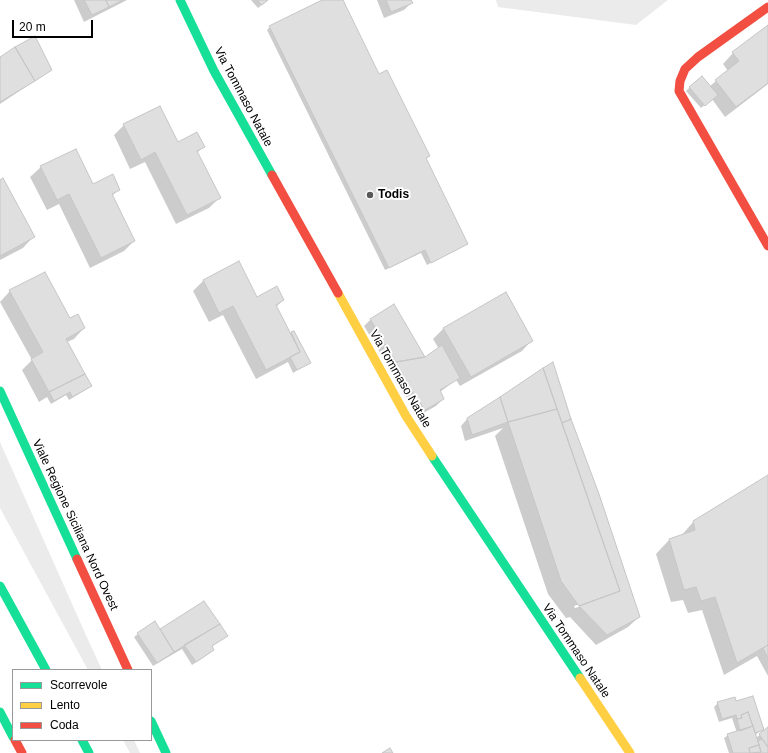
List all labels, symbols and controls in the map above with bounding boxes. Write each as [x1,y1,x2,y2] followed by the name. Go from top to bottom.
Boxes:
[14,12,95,38] scale bar
[19,20,46,34] text: 20 m
[211,45,275,149] street label: Via Tommaso Natale
[378,188,409,202] place label: Todis
[365,190,375,200] marker: Todis
[366,328,434,430] street label: Via Tommaso Natale
[29,437,121,613] street label: Viale Regione Siciliana Nord Ovest
[539,601,613,701] street label: Via Tommaso Natale
[12,669,152,741] legend
[50,678,107,692] text: Scorrevole
[50,698,80,712] text: Lento
[50,718,79,732] text: Coda

